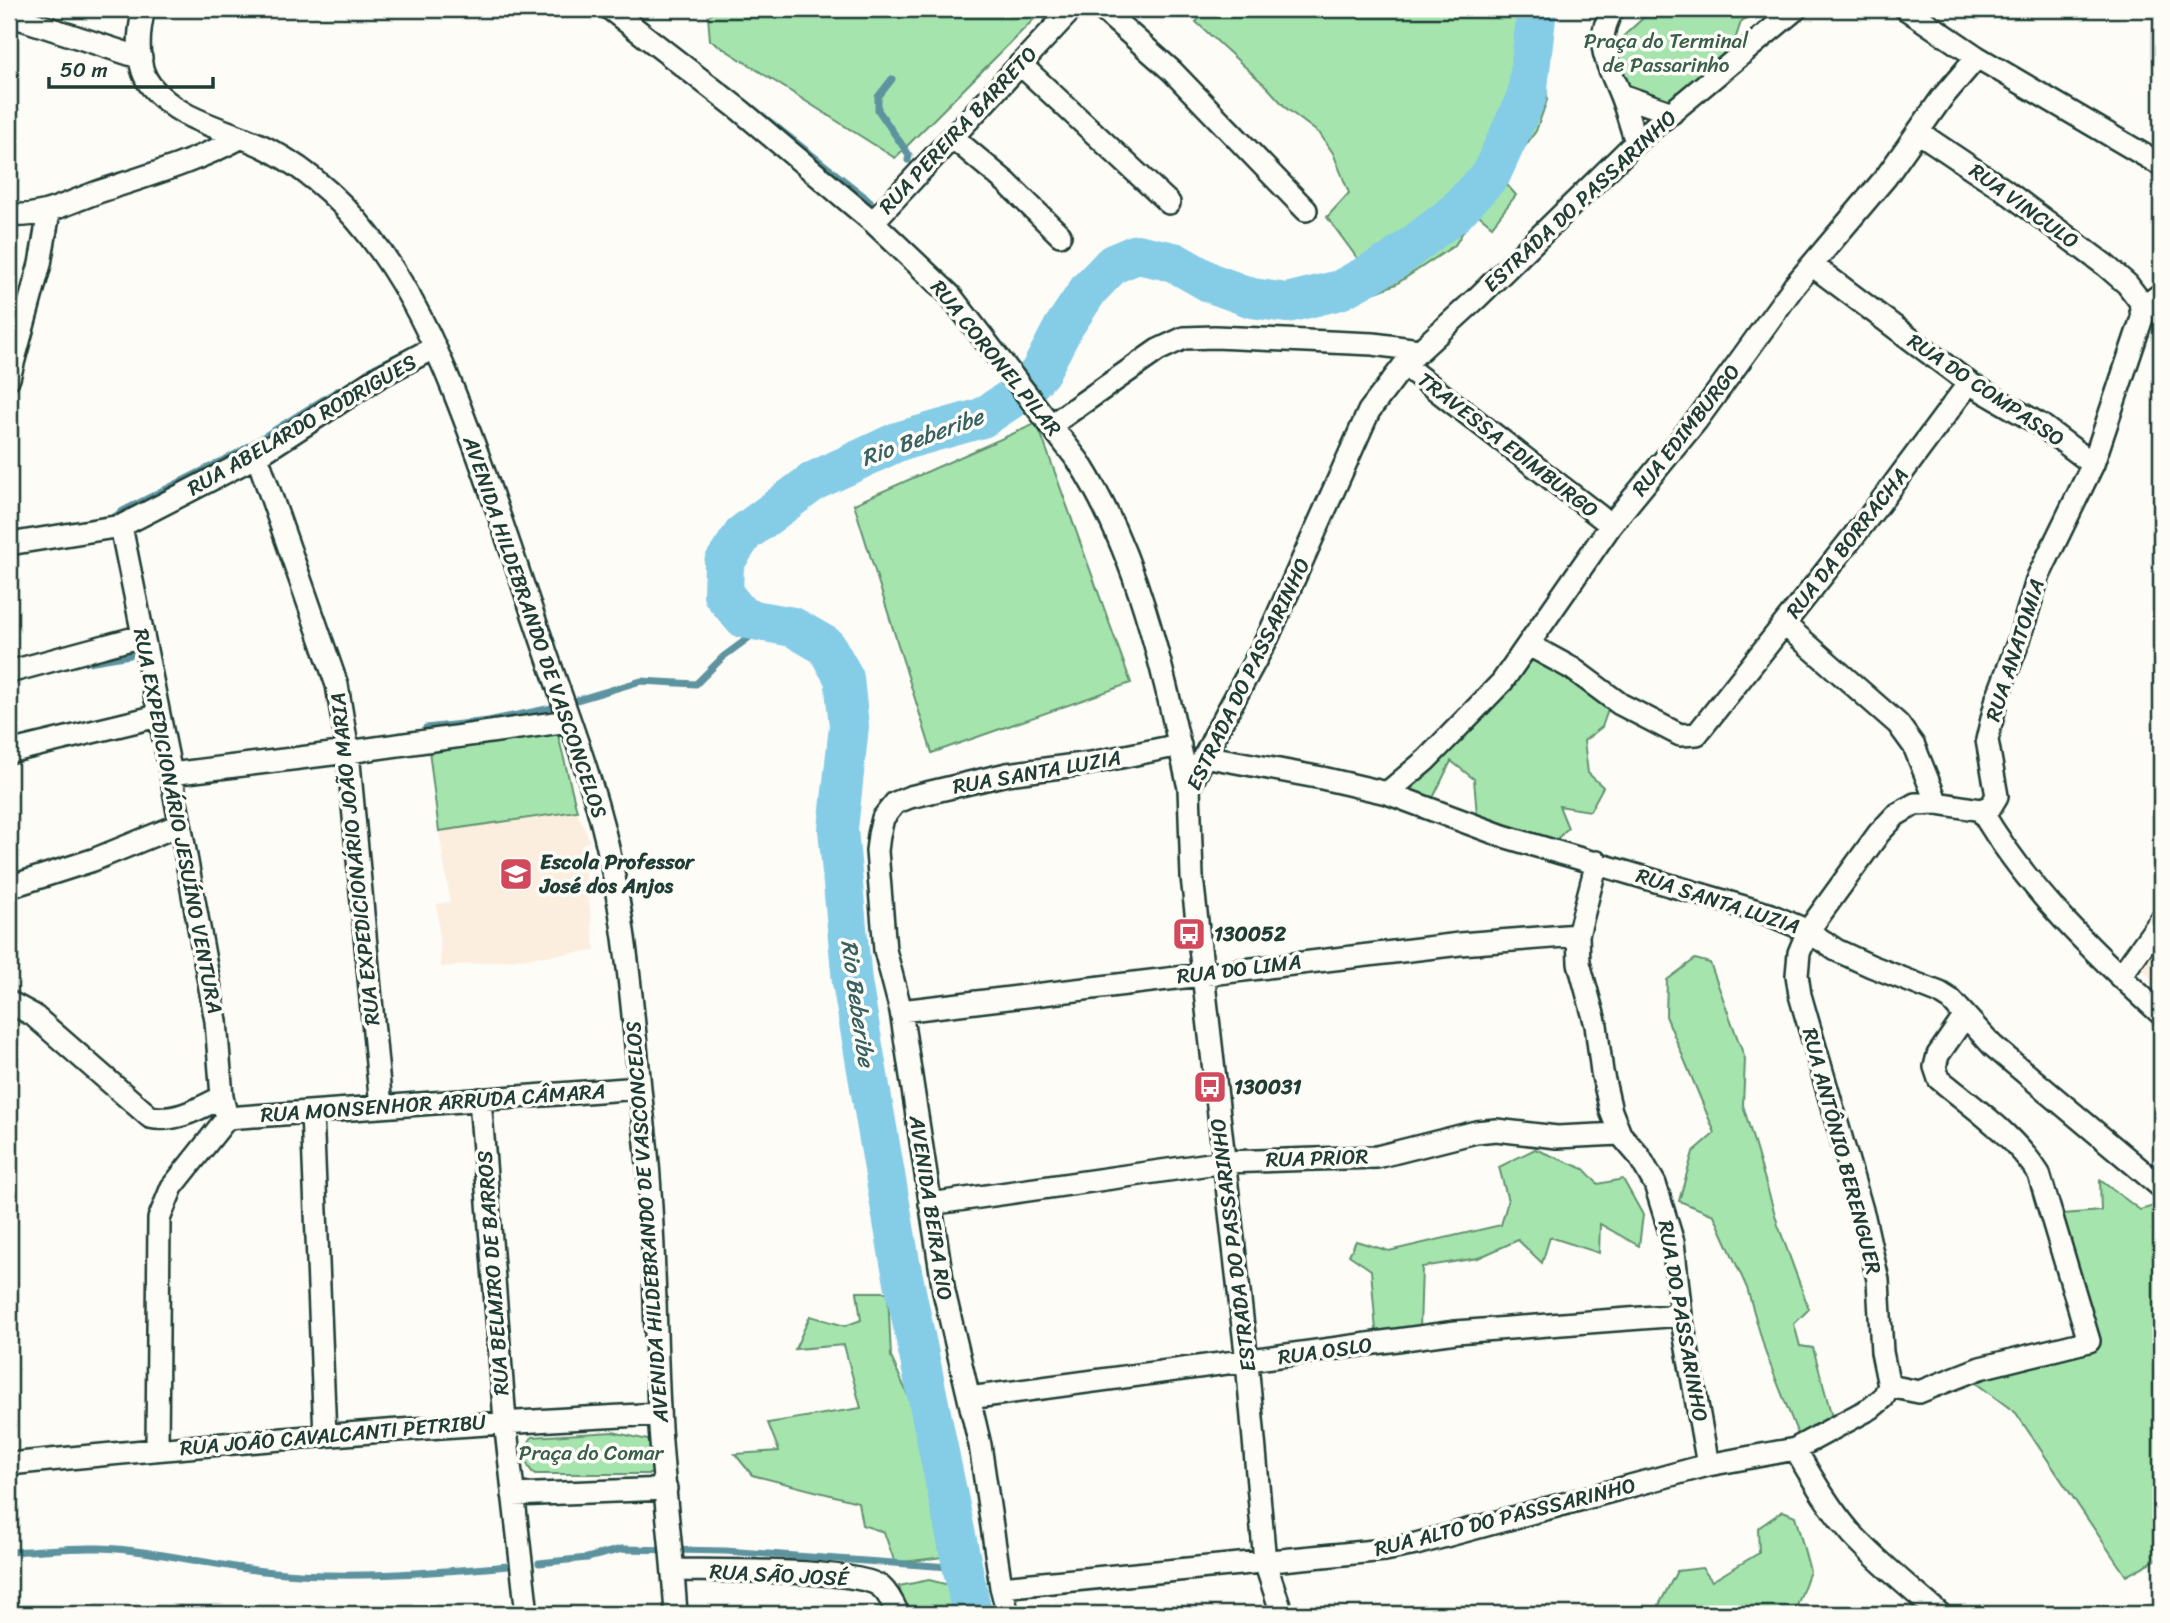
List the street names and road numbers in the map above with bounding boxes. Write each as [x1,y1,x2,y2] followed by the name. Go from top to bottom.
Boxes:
[869,37,1047,223] street label: RUA PEREIRA BARRETO
[1474,100,1686,302] street label: ESTRADA DO PASSARINHO
[1961,153,2087,259] street label: RUA VINCULO
[920,271,1072,445] street label: RUA CORONEL PILAR
[1899,323,2073,457] street label: RUA DO COMPASSO
[180,343,424,507] street label: RUA ABELARDO RODRIGUES
[1622,355,1750,505] street label: RUA EDIMBURGO
[1409,362,1607,528] street label: TRAVESSA EDIMBURGO
[451,430,618,823] street label: AVENIDA HILDEBRANDO DE VASCONCELOS
[1775,459,1919,627] street label: RUA DA BORRACHA
[1175,551,1321,797] street label: ESTRADA DO PASSARINHO
[1974,574,2056,726] street label: RUA ANATOMIA
[122,625,234,1017] street label: RUA EXPEDICIONÁRIO JESUÍNO VENTURA
[319,691,391,1027] street label: RUA EXPEDICIONÁRIO JOÃO MARIA
[950,738,1124,806] street label: RUA SANTA LUZIA
[1631,857,1805,945] street label: RUA SANTA LUZIA
[1175,943,1303,995] street label: RUA DO LIMA
[614,1020,680,1425] street label: AVENIDA HILDEBRANDO DE VASCONCELOS
[1791,1023,1893,1279] street label: RUA ANTÔNIO BERENGUER
[259,1072,607,1134] street label: RUA MONSENHOR ARRUDA CÂMARA
[897,1112,964,1303] street label: AVENIDA BEIRA RIO
[1199,1116,1267,1374] street label: ESTRADA DO PASSARINHO
[1265,1137,1369,1179] street label: RUA PRIOR
[465,1149,521,1397] street label: RUA BELMIRO DE BARROS
[1647,1217,1719,1425] street label: RUA DO PASSARINHO
[1275,1326,1375,1376] street label: RUA OSLO
[178,1403,488,1467] street label: RUA JOÃO CAVALCANTI PETRIBU
[1370,1466,1640,1568] street label: RUA ALTO DO PASSSARINHO
[709,1552,851,1598] street label: RUA SÃO JOSÉ

